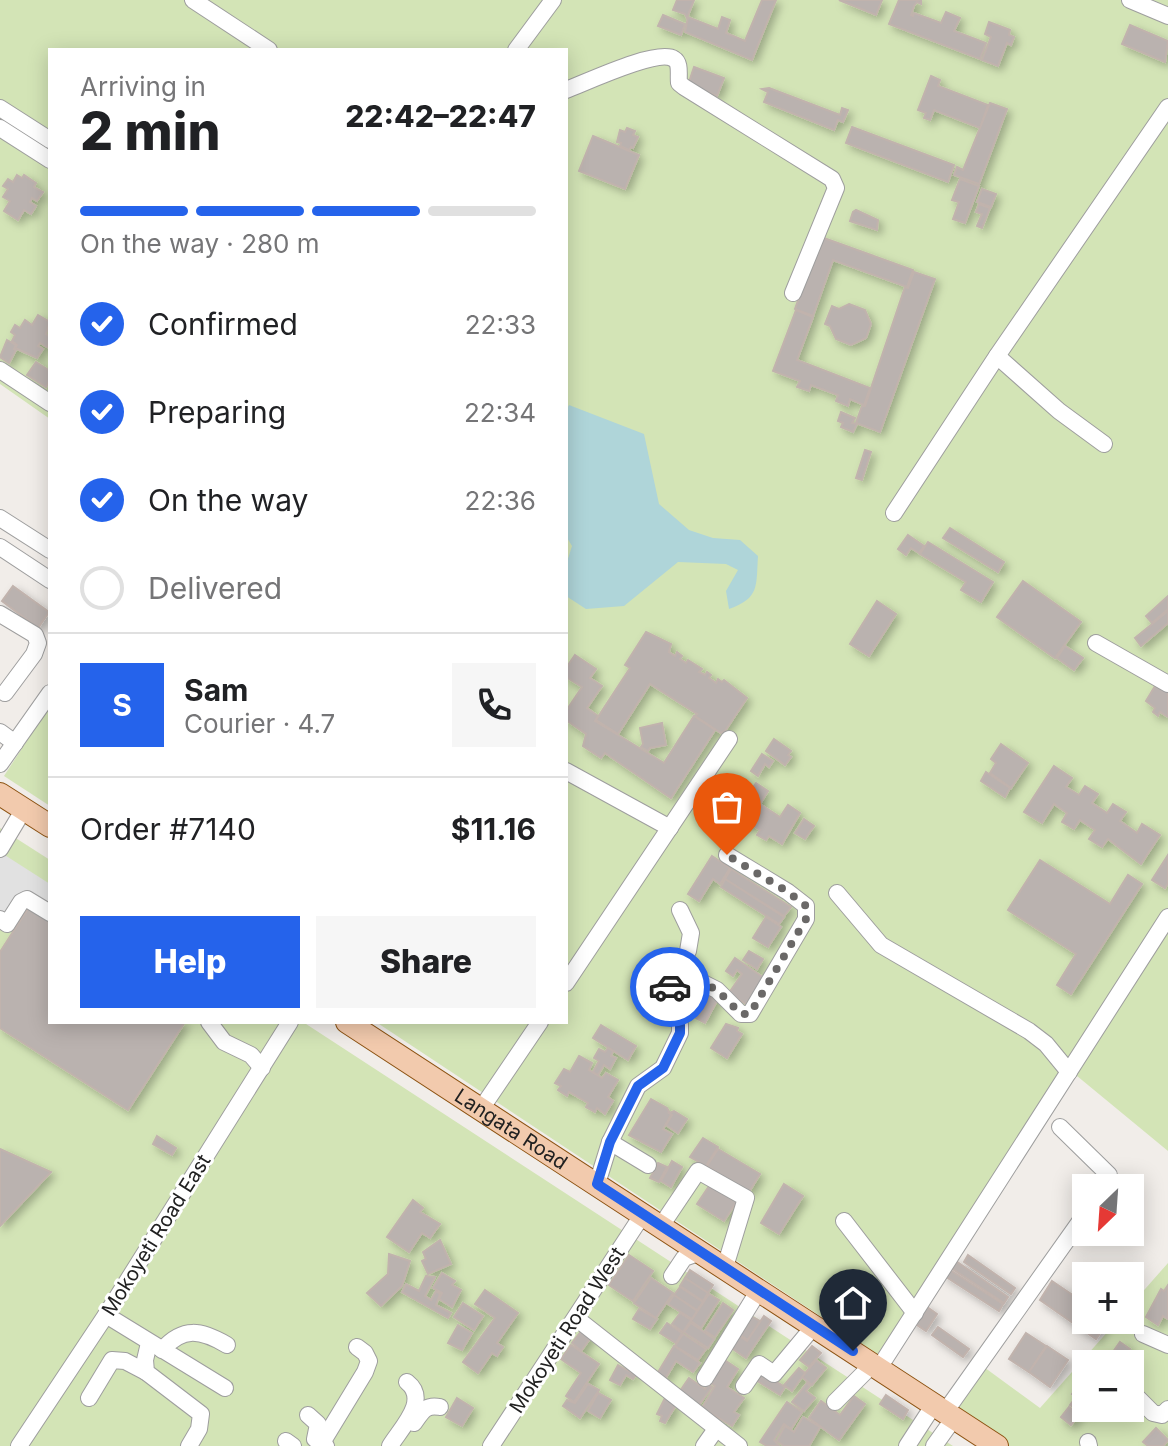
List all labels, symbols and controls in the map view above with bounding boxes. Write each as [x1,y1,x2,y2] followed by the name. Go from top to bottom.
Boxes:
[80,71,206,102] text: Arriving in
[345,98,536,134] text: 22:42–22:47
[80,100,221,163] text: 2 min
[80,228,320,259] text: On the way · 280 m
[80,302,124,346] icon: check
[148,306,298,342] text: Confirmed
[465,309,536,340] text: 22:33
[80,390,124,434] icon: check
[148,394,286,430] text: Preparing
[464,397,536,428] text: 22:34
[80,478,124,522] icon: check
[148,482,308,518] text: On the way
[465,485,536,516] text: 22:36
[148,570,282,606] text: Delivered
[452,663,536,747] button: phone
[184,672,248,708] text: Sam
[112,687,132,723] text: S
[184,708,335,739] text: Courier · 4.7
[693,773,761,855] pin
[705,785,749,829] icon: bag
[80,811,256,847] text: Order #7140
[451,811,536,847] text: $11.16
[80,916,300,1008] button: Help
[316,916,536,1008] button: Share
[630,947,710,1027] courier
[648,965,692,1009] icon: car
[450,1084,572,1175] street label: Langata Road
[97,1149,216,1320] street label: Mokoyeti Road East
[1072,1174,1144,1246] north arrow
[1072,1174,1144,1422] map controls
[504,1242,630,1417] street label: Mokoyeti Road West
[1072,1262,1144,1334] button: +
[819,1269,887,1351] pin
[831,1281,875,1325] icon: home
[1072,1350,1144,1422] button: −

